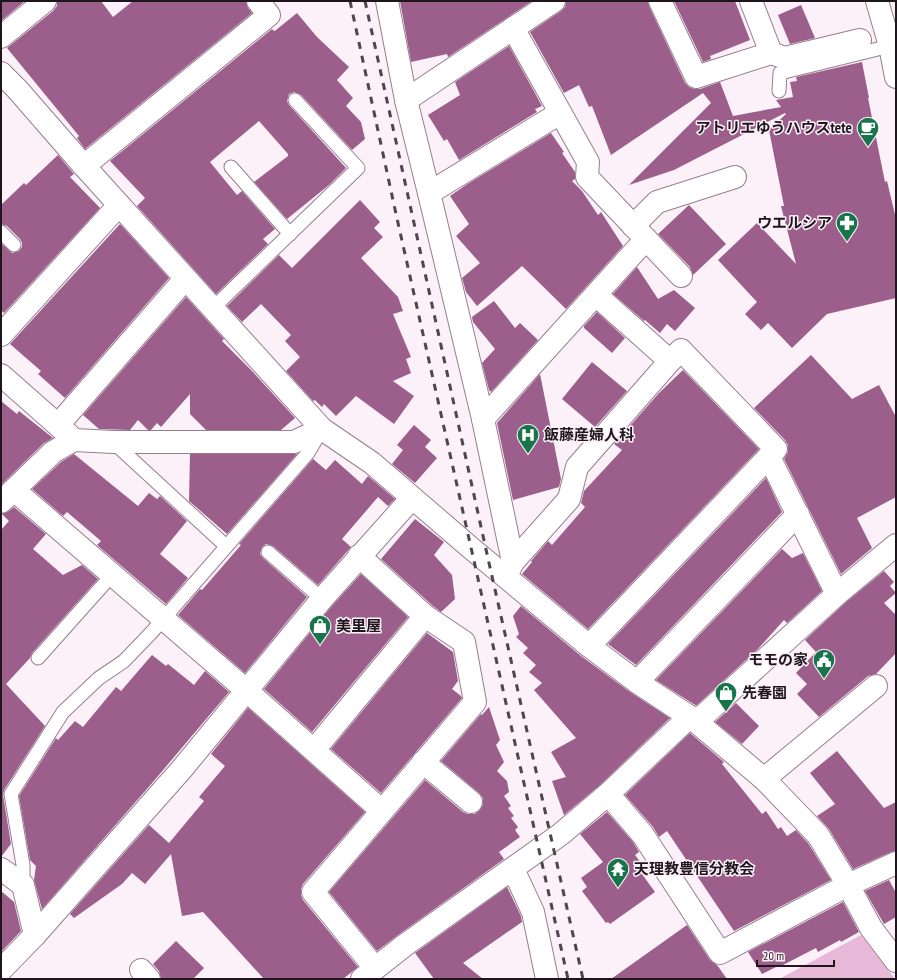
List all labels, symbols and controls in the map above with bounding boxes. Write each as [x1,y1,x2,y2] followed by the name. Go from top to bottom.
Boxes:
[855,115,881,148] cafe icon: アトリエゆうハウスtete
[695,118,852,137] place label: アトリエゆうハウスtete
[834,210,860,243] pharmacy icon: ウエルシア
[757,213,832,232] place label: ウエルシア
[515,422,541,455] hospital icon: 飯藤産婦人科
[544,425,634,444] place label: 飯藤産婦人科
[307,613,333,646] shop icon: 美里屋
[336,616,381,635] place label: 美里屋
[811,647,837,680] public building icon: モモの家
[748,650,808,669] place label: モモの家
[713,680,739,713] shop icon: 先春園
[742,683,787,702] place label: 先春園
[605,856,631,889] temple icon: 天理教豊信分教会
[634,859,754,878] place label: 天理教豊信分教会
[757,942,834,968] scale bar
[763,948,784,963] text: 20 m

